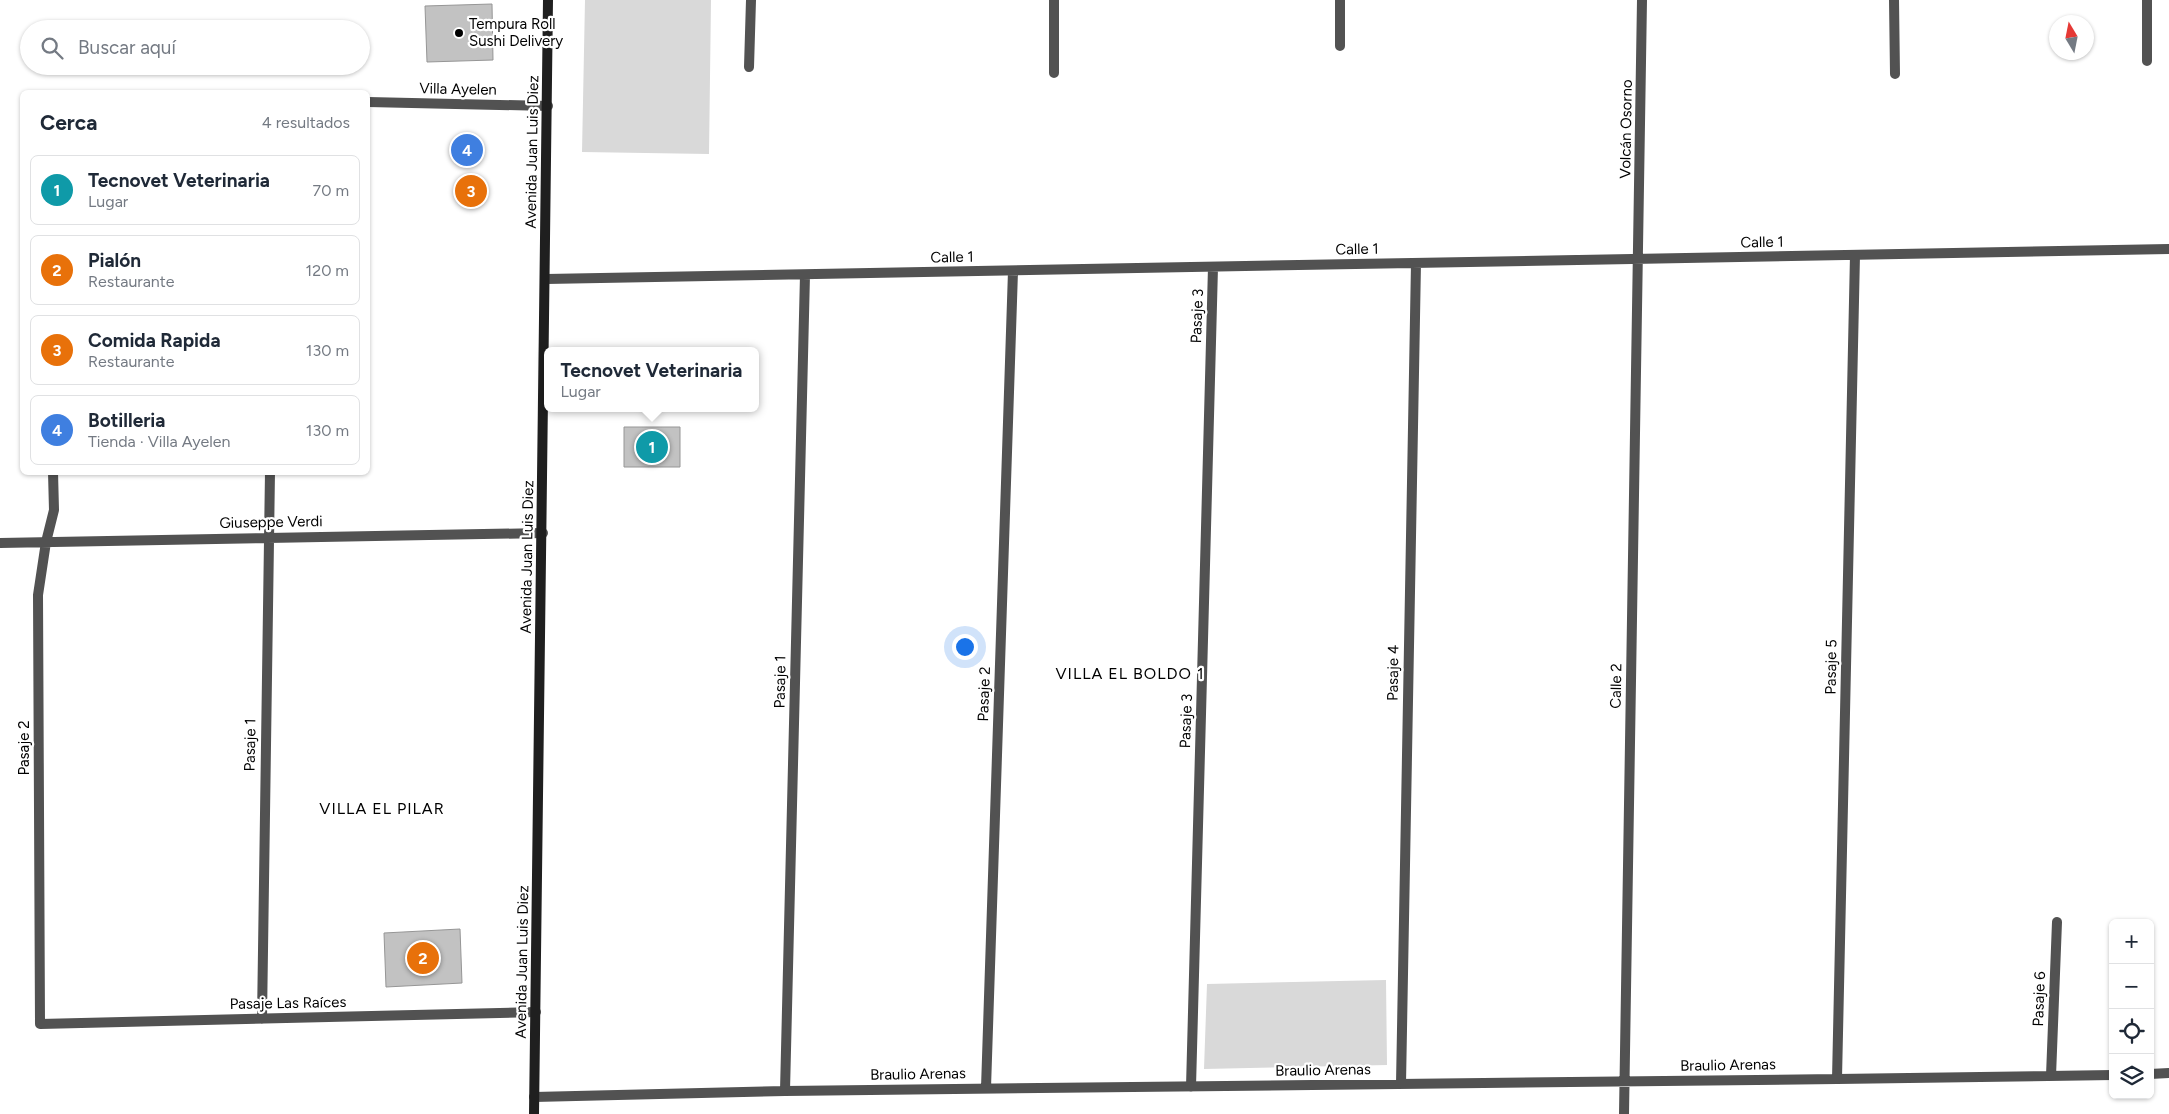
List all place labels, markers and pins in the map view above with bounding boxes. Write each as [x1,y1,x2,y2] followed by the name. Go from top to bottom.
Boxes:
[469,15,563,50] place label: Tempura Roll Sushi Delivery
[453,27,465,39] marker: Tempura Roll Sushi Delivery
[451,131,483,169] pin: 4
[455,172,487,210] pin: 3
[636,428,668,466] pin: 1
[407,939,439,977] pin: 2

